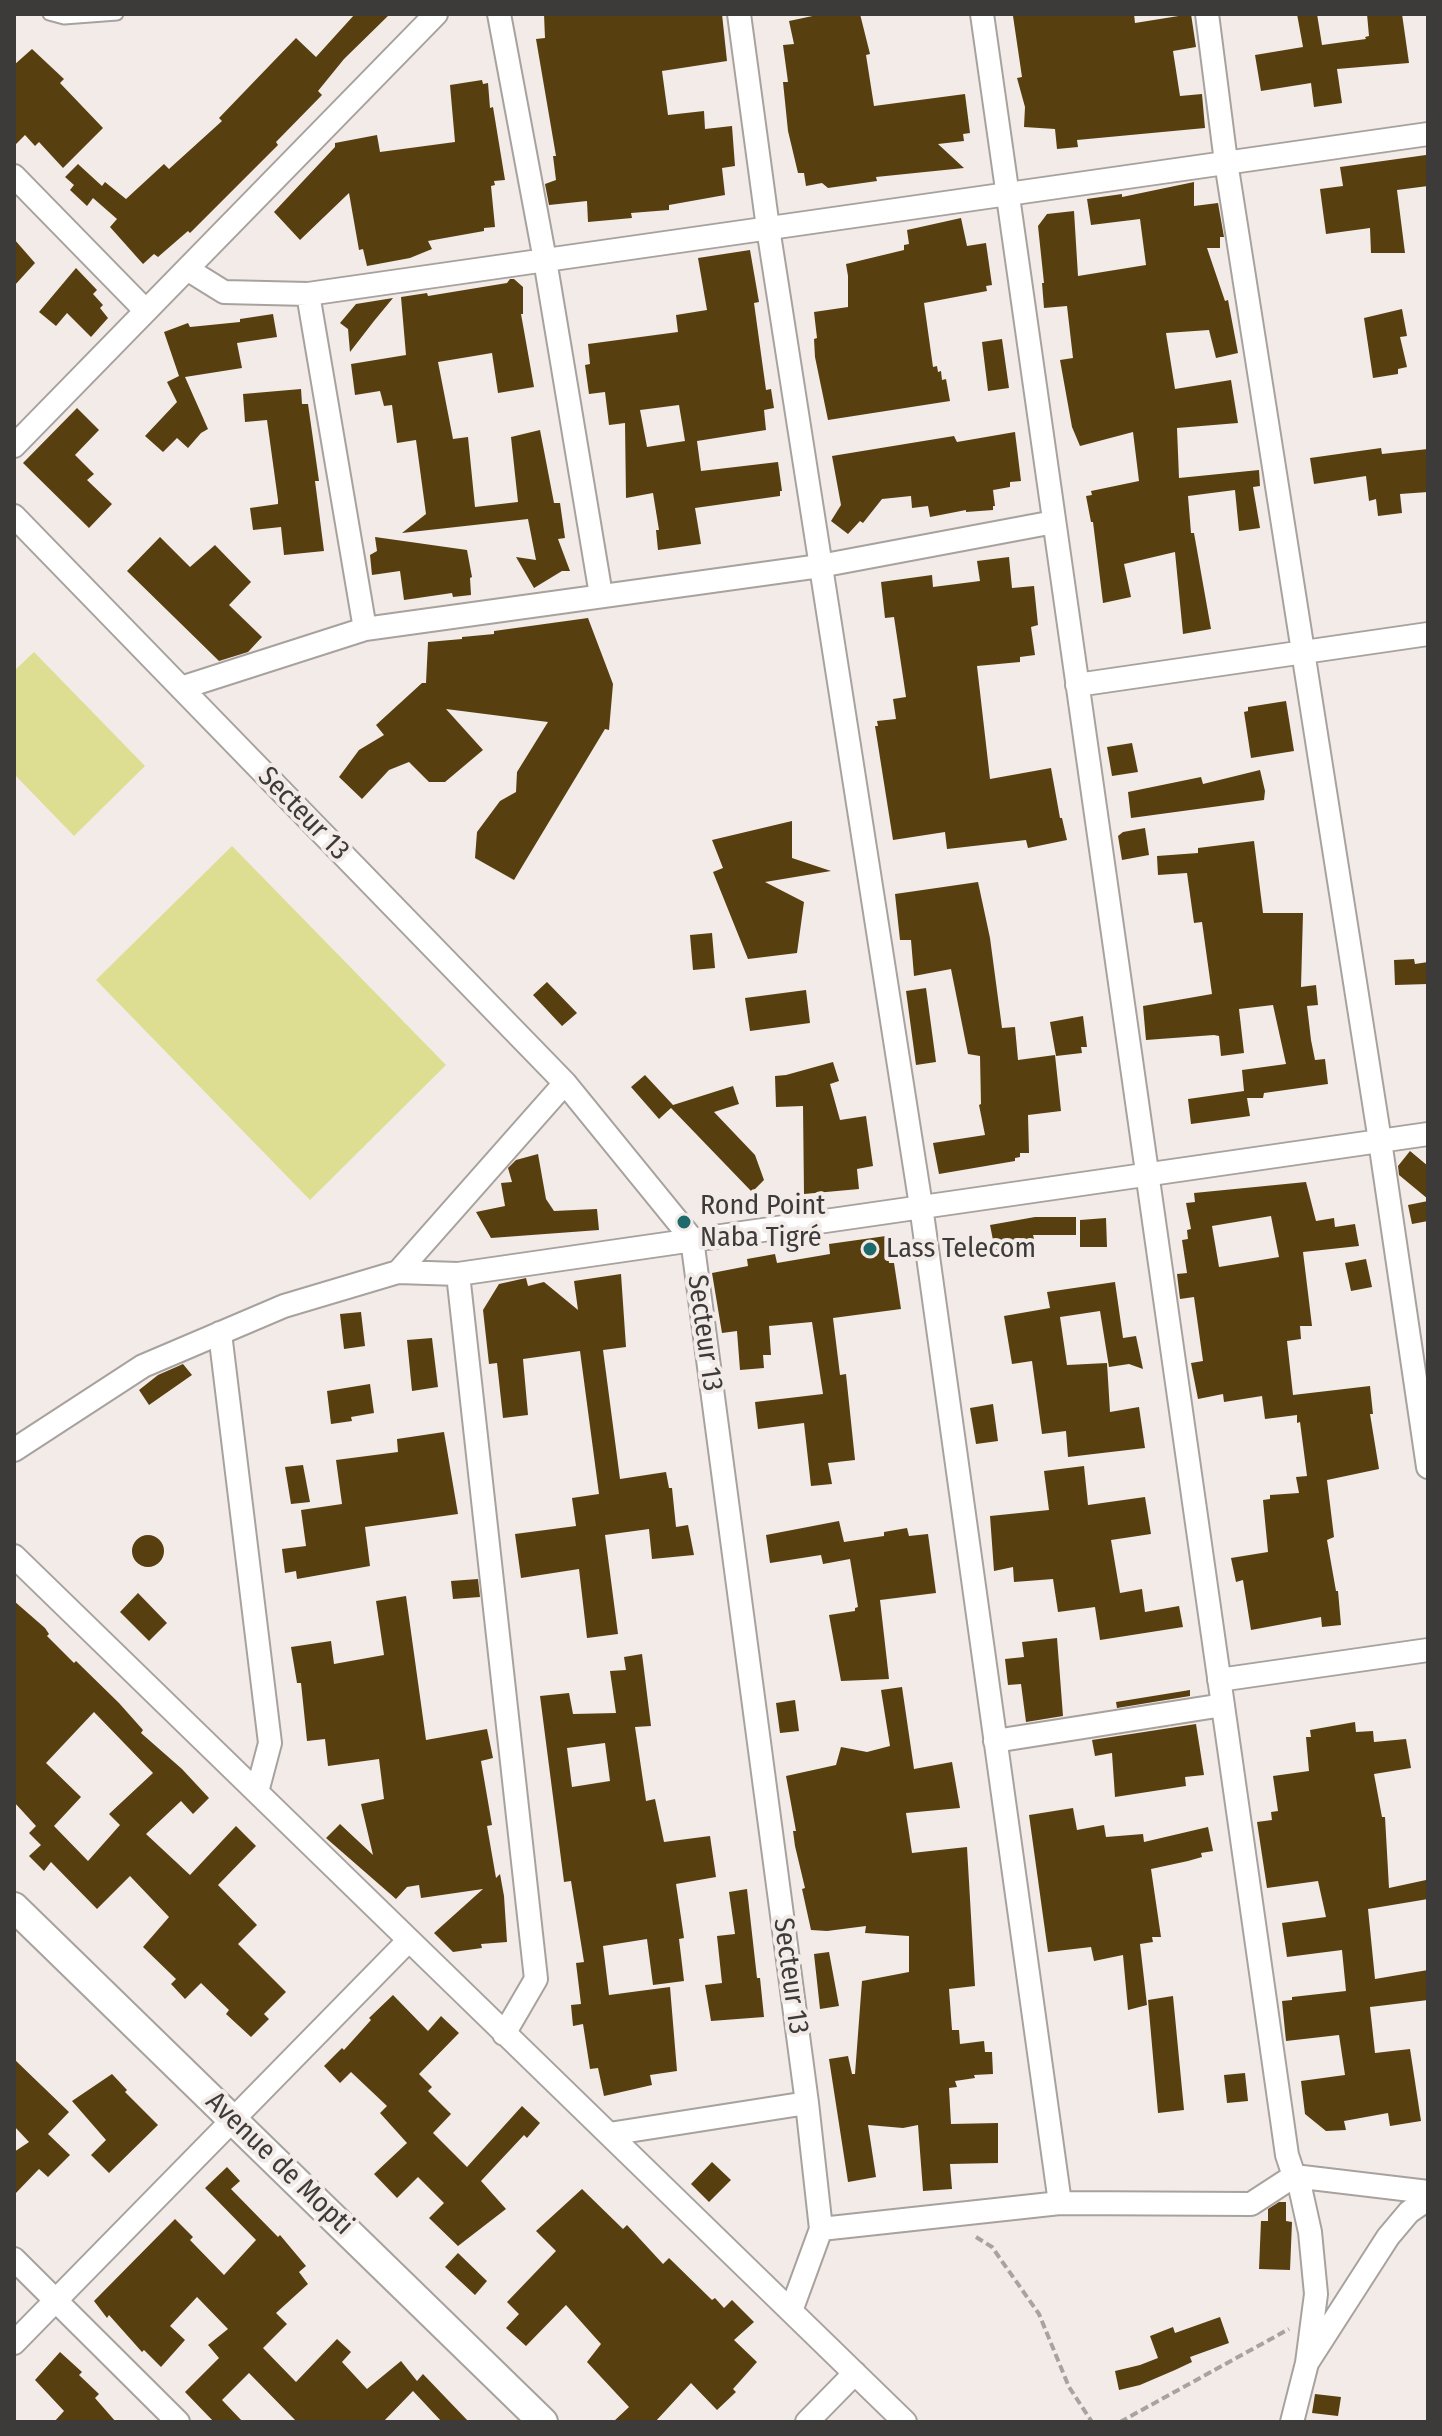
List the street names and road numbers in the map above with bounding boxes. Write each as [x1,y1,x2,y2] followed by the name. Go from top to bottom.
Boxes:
[250,760,356,868] street label: Secteur 13
[679,1273,729,1393] street label: Secteur 13
[765,1916,815,2036] street label: Secteur 13
[198,2085,360,2243] street label: Avenue de Mopti

